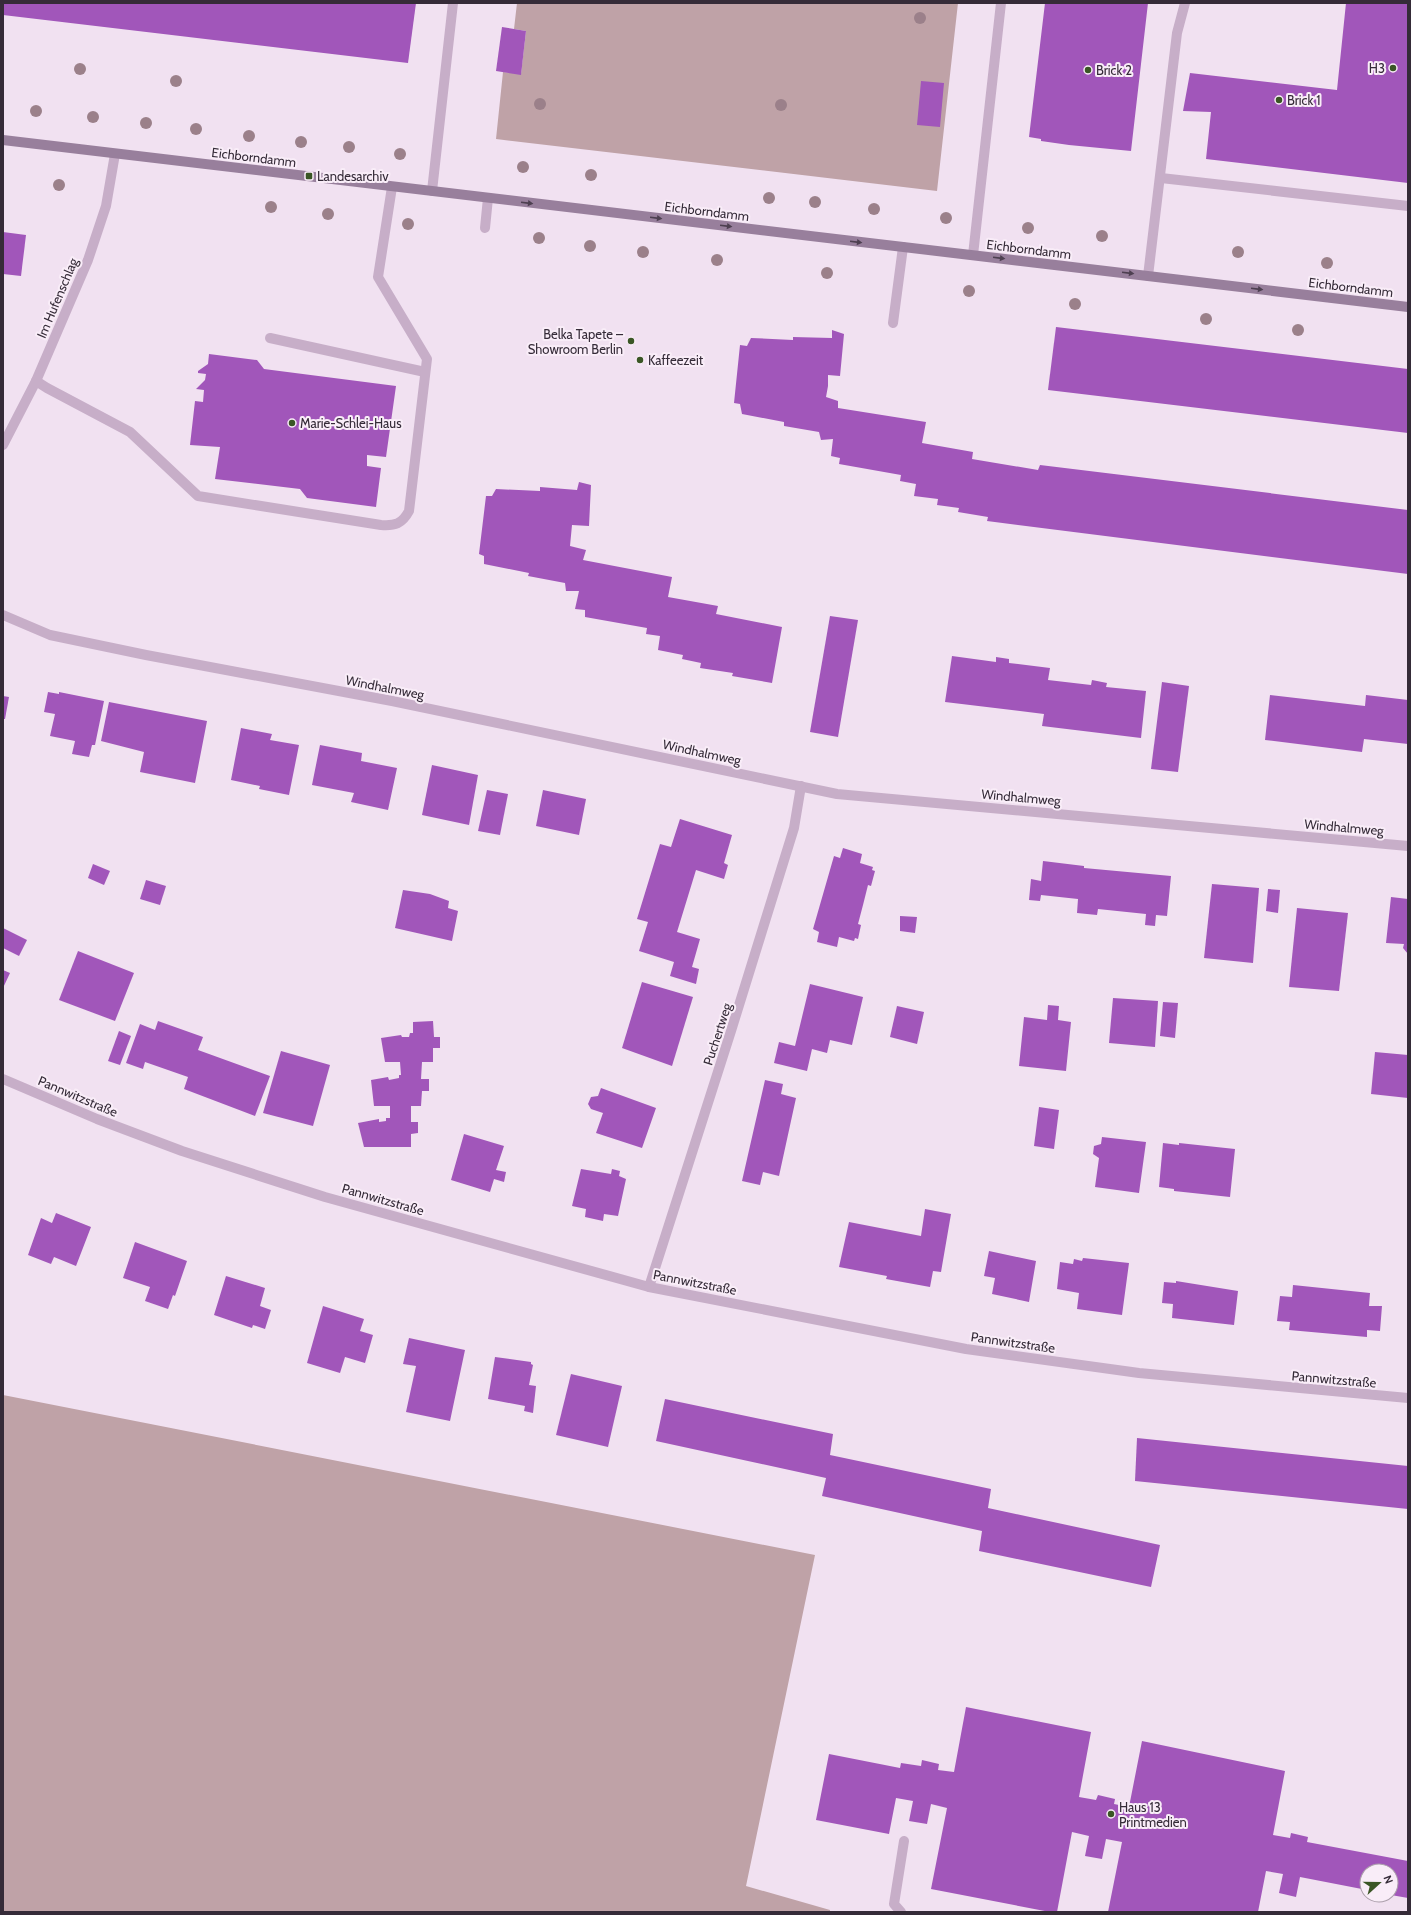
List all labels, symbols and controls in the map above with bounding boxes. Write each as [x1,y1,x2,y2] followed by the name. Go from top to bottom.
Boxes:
[1369,60,1385,76] place label: H3
[1096,62,1132,78] place label: Brick 2
[1388,63,1398,73] marker: H3
[1083,65,1093,75] marker: Brick 2
[1287,92,1320,108] place label: Brick 1
[1274,95,1284,105] marker: Brick 1
[211,144,297,170] street label: Eichborndamm
[317,168,389,184] place label: Landesarchiv
[304,171,314,181] marker: Landesarchiv
[664,198,750,224] street label: Eichborndamm
[521,200,533,206] one-way arrow
[650,215,662,221] one-way arrow
[720,223,732,230] one-way arrow
[986,236,1072,262] street label: Eichborndamm
[850,238,862,245] one-way arrow
[33,255,81,341] street label: Im Hufenschlag
[993,255,1005,261] one-way arrow
[1122,270,1134,277] one-way arrow
[1308,274,1394,300] street label: Eichborndamm
[1251,286,1263,292] one-way arrow
[528,326,624,357] place label: Belka Tapete – Showroom Berlin
[626,336,636,346] marker: Belka Tapete – Showroom Berlin
[648,352,704,368] place label: Kaffeezeit
[635,355,645,365] marker: Kaffeezeit
[300,415,402,431] place label: Marie-Schlei-Haus
[287,418,297,428] marker: Marie-Schlei-Haus
[344,672,426,703] street label: Windhalmweg
[661,736,743,768] street label: Windhalmweg
[981,786,1062,808] street label: Windhalmweg
[1304,816,1385,838] street label: Windhalmweg
[699,1000,735,1067] street label: Puchertweg
[36,1072,120,1120] street label: Pannwitzstraße
[340,1180,426,1218] street label: Pannwitzstraße
[652,1266,738,1298] street label: Pannwitzstraße
[970,1328,1056,1356] street label: Pannwitzstraße
[1291,1367,1377,1391] street label: Pannwitzstraße
[1119,1799,1187,1830] place label: Haus 13 Printmedien
[1106,1809,1116,1819] marker: Haus 13 Printmedien
[1359,1863,1399,1903] north arrow
[1380,1873,1396,1886] text: N

